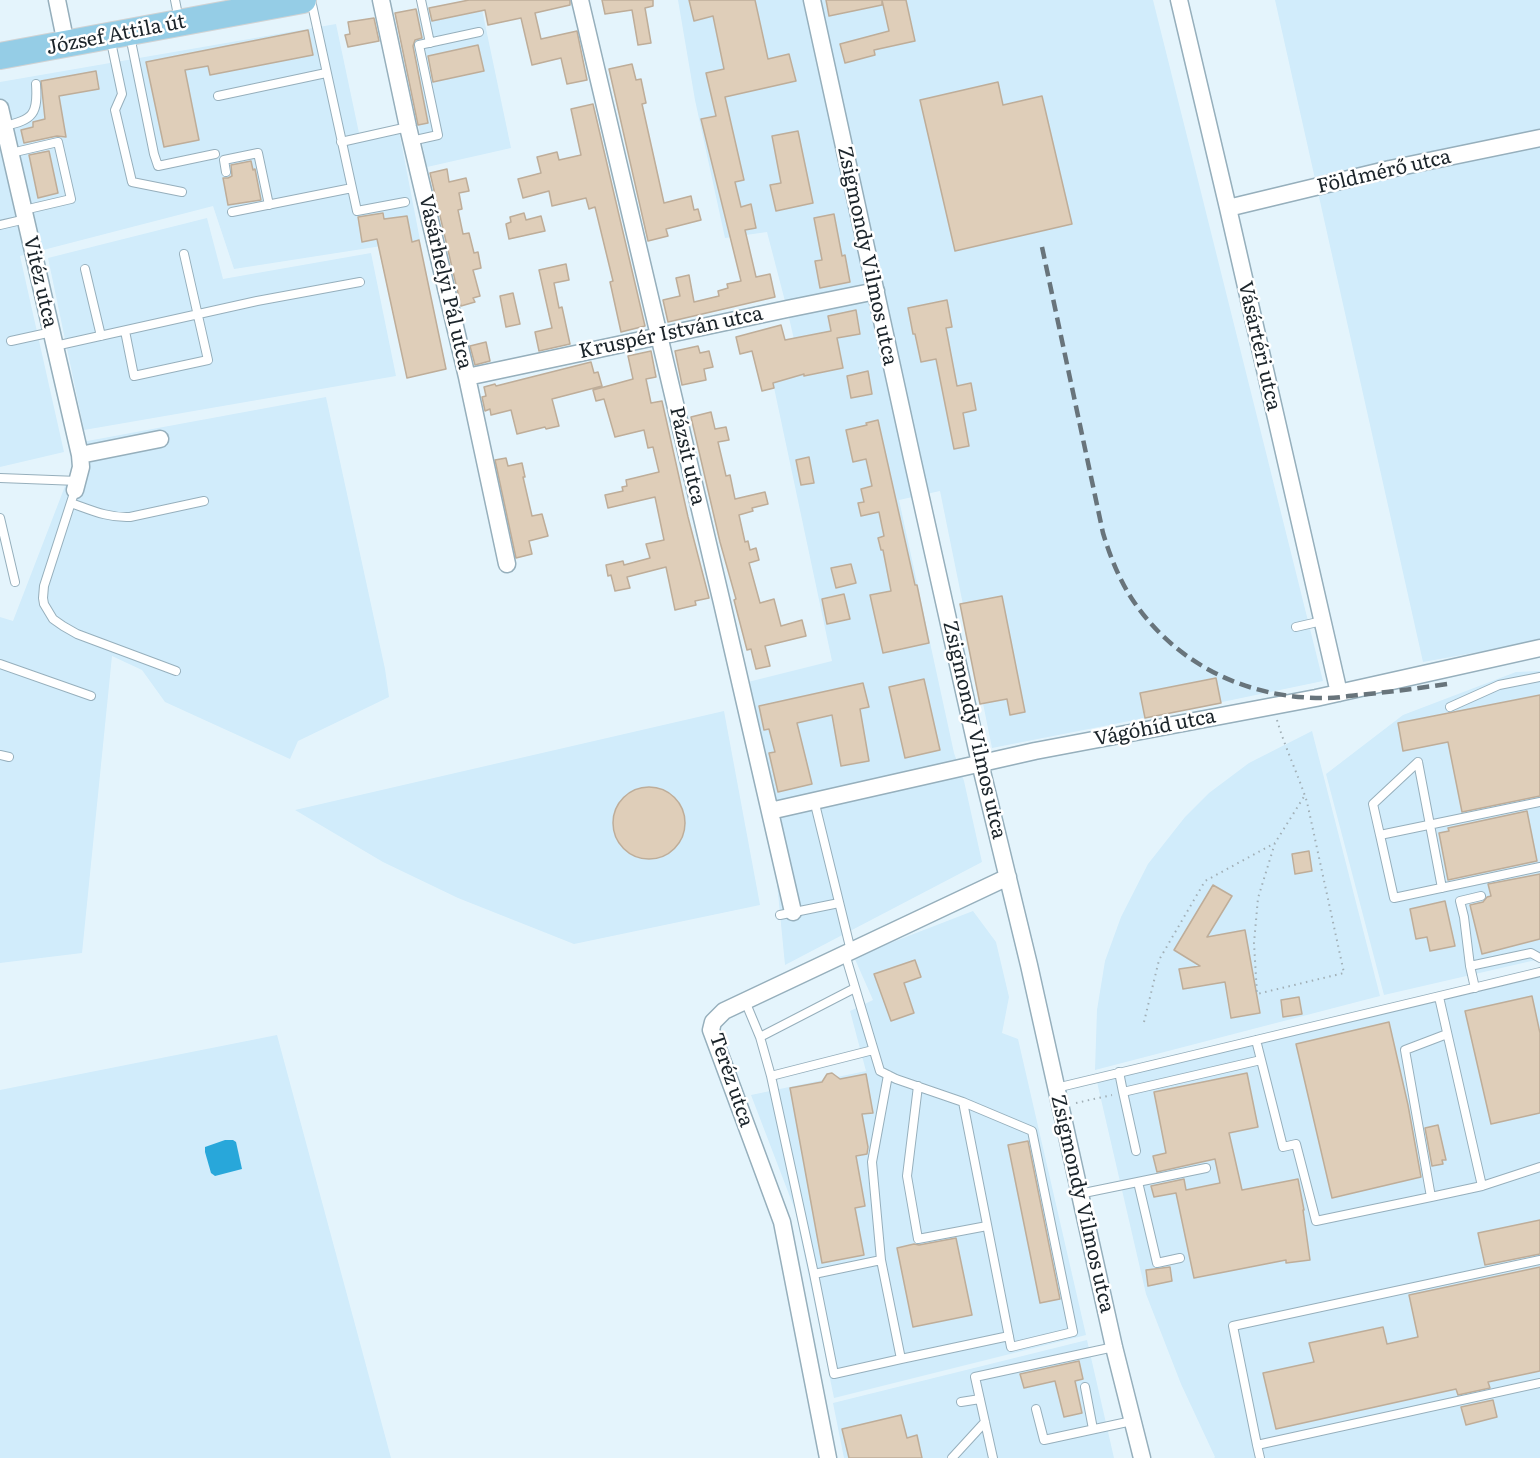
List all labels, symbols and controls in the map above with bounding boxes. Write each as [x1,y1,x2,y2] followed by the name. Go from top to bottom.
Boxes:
[44,10,188,60] street label: József Attila út
[832,144,902,368] street label: Zsigmondy Vilmos utca
[1315,145,1453,199] street label: Földmérő utca
[413,192,477,372] street label: Vásárhelyi Pál utca
[18,234,62,330] street label: Vitéz utca
[1232,279,1286,413] street label: Vásártéri utca
[577,302,765,364] street label: Kruspér István utca
[664,404,710,508] street label: Pázsit utca
[937,618,1011,842] street label: Zsigmondy Vilmos utca
[1092,704,1218,752] street label: Vágóhíd utca
[704,1030,758,1130] street label: Teréz utca
[1045,1092,1119,1316] street label: Zsigmondy Vilmos utca

